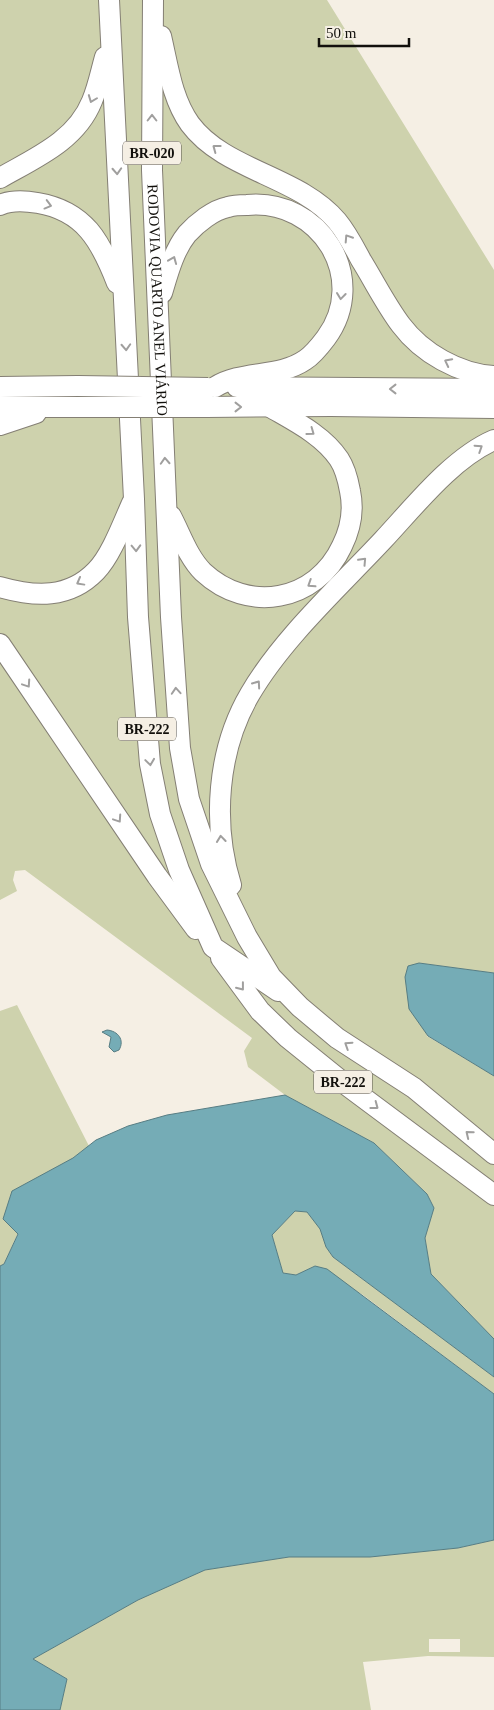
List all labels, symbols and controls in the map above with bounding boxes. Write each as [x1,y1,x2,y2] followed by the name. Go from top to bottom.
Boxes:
[319,15,409,47] scale bar
[326,25,357,41] text: 50 m
[88,94,98,103] one-way arrow
[147,113,157,121] one-way arrow
[123,142,181,164] road number: BR-020
[212,145,222,154] one-way arrow
[111,168,122,176] one-way arrow
[145,184,170,416] street label: RODOVIA QUARTO ANEL VIÁRIO
[43,200,51,210] one-way arrow
[345,234,354,243] one-way arrow
[167,256,178,265] one-way arrow
[336,293,347,301] one-way arrow
[121,343,132,351] one-way arrow
[444,358,453,368] one-way arrow
[389,384,396,394] one-way arrow
[234,402,242,412] one-way arrow
[305,426,315,435] one-way arrow
[473,445,483,454] one-way arrow
[160,457,170,464] one-way arrow
[130,544,141,552] one-way arrow
[357,558,366,567] one-way arrow
[76,576,85,586] one-way arrow
[307,578,317,587] one-way arrow
[21,679,30,688] one-way arrow
[251,680,260,690] one-way arrow
[170,687,181,695] one-way arrow
[118,718,176,741] road number: BR-222
[144,759,155,767] one-way arrow
[112,813,121,823] one-way arrow
[216,835,227,843] one-way arrow
[236,981,244,990] one-way arrow
[345,1042,354,1052] one-way arrow
[314,1070,372,1094] road number: BR-222
[369,1101,378,1109] one-way arrow
[466,1132,475,1140] one-way arrow

